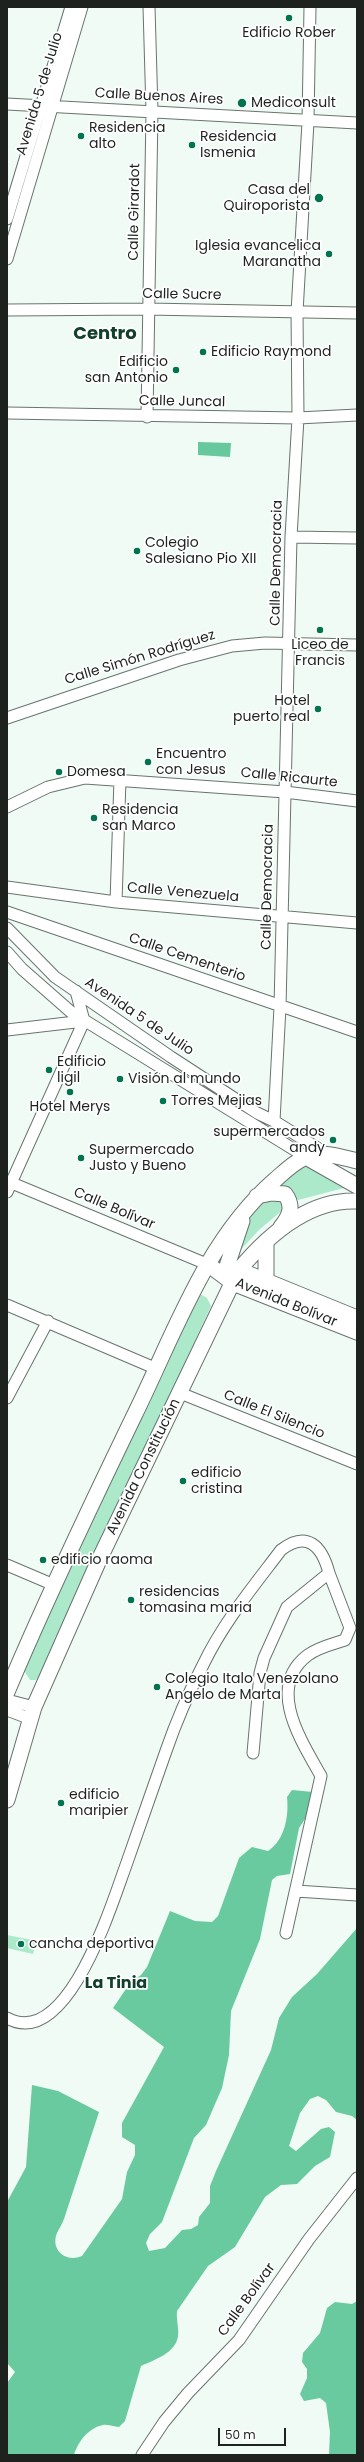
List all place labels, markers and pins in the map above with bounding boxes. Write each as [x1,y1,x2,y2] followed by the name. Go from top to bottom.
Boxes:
[284,13,294,23] marker: Edificio Rober
[242,25,336,41] place label: Edificio Rober
[251,95,336,111] place label: Mediconsult
[236,97,248,109] marker: Mediconsult
[89,120,165,152] place label: Residencia alto
[200,129,276,162] place label: Residencia Ismenia
[76,131,86,141] marker: Residencia alto
[187,140,197,150] marker: Residencia Ismenia
[223,182,310,214] place label: Casa del Quiroporista
[313,192,325,204] marker: Casa del Quiroporista
[195,238,321,270] place label: Iglesia evancelica Maranatha
[324,249,334,259] marker: Iglesia evancelica Maranatha
[211,344,331,360] place label: Edificio Raymond
[198,347,208,357] marker: Edificio Raymond
[85,354,168,386] place label: Edificio san Antonio
[171,365,181,375] marker: Edificio san Antonio
[145,535,257,568] place label: Colegio Salesiano Pio XII
[132,546,142,556] marker: Colegio Salesiano Pio XII
[315,625,325,635] marker: Liceo de Francis
[291,637,349,670] place label: Liceo de Francis
[233,693,310,726] place label: Hotel puerto real
[313,704,323,714] marker: Hotel puerto real
[156,746,227,778] place label: Encuentro con Jesus
[143,757,153,767] marker: Encuentro con Jesus
[67,764,126,780] place label: Domesa
[54,767,64,777] marker: Domesa
[102,802,178,834] place label: Residencia san Marco
[89,813,99,823] marker: Residencia san Marco
[57,1054,106,1086] place label: Edificio ligil
[44,1065,54,1075] marker: Edificio ligil
[128,1071,241,1087] place label: Visión al mundo
[115,1074,125,1084] marker: Visión al mundo
[65,1087,75,1097] marker: Hotel Merys
[171,1093,262,1109] place label: Torres Mejias
[158,1096,168,1106] marker: Torres Mejias
[30,1099,110,1115] place label: Hotel Merys
[213,1124,325,1156] place label: supermercados andy
[328,1135,338,1145] marker: supermercados andy
[89,1142,194,1174] place label: Supermercado Justo y Bueno
[76,1153,86,1163] marker: Supermercado Justo y Bueno
[191,1465,242,1498] place label: edificio cristina
[178,1476,188,1486] marker: edificio cristina
[51,1552,153,1568] place label: edificio raoma
[38,1555,48,1565] marker: edificio raoma
[139,1584,252,1616] place label: residencias tomasina maria
[126,1595,136,1605] marker: residencias tomasina maria
[165,1671,339,1704] place label: Colegio Italo Venezolano Angelo de Marta
[152,1682,162,1692] marker: Colegio Italo Venezolano Angelo de Marta
[69,1787,128,1820] place label: edificio maripier
[56,1798,66,1808] marker: edificio maripier
[29,1936,154,1952] place label: cancha deportiva
[16,1939,26,1949] marker: cancha deportiva

